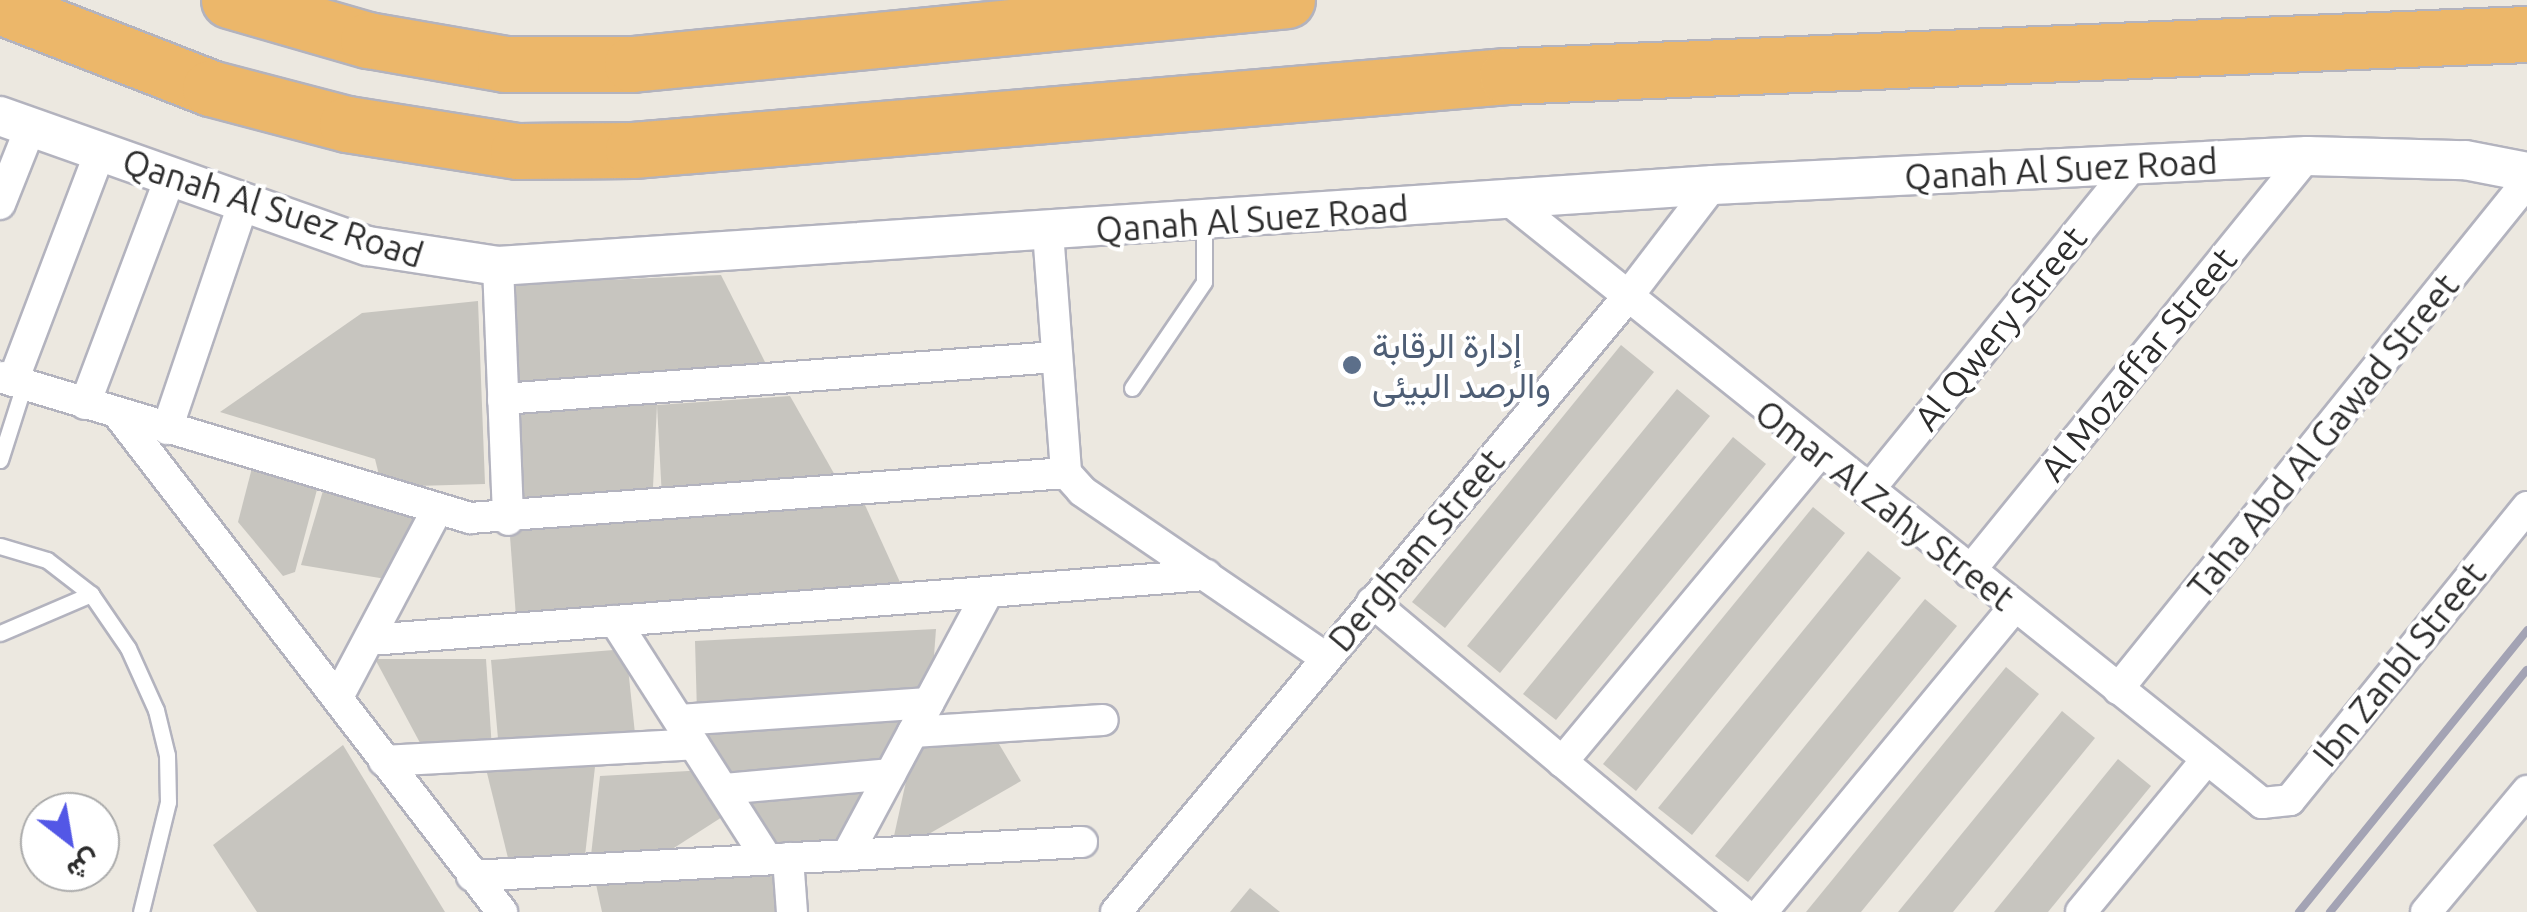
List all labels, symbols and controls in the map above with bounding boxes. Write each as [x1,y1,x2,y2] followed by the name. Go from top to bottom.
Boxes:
[117,140,429,276] street label: Qanah Al Suez Road
[1903,140,2219,198] street label: Qanah Al Suez Road
[1094,187,1410,251] street label: Qanah Al Suez Road
[1905,218,2095,438] street label: Al Qwery Street
[2031,239,2245,489] street label: Al Mozaffar Street
[2179,265,2467,607] street label: Taha Abd Al Gawad Street
[1372,324,1551,406] place label: إدارة الرقابة والرصد البيئى
[1341,354,1363,376] marker: إدارة الرقابة والرصد البيئى
[1747,391,2023,619] street label: Omar Al Zahy Street
[1319,440,1513,660] street label: Dergham Street
[2304,553,2494,775] street label: Ibn Zanbl Street
[20,792,120,892] north arrow
[62,844,107,888] text: ش

